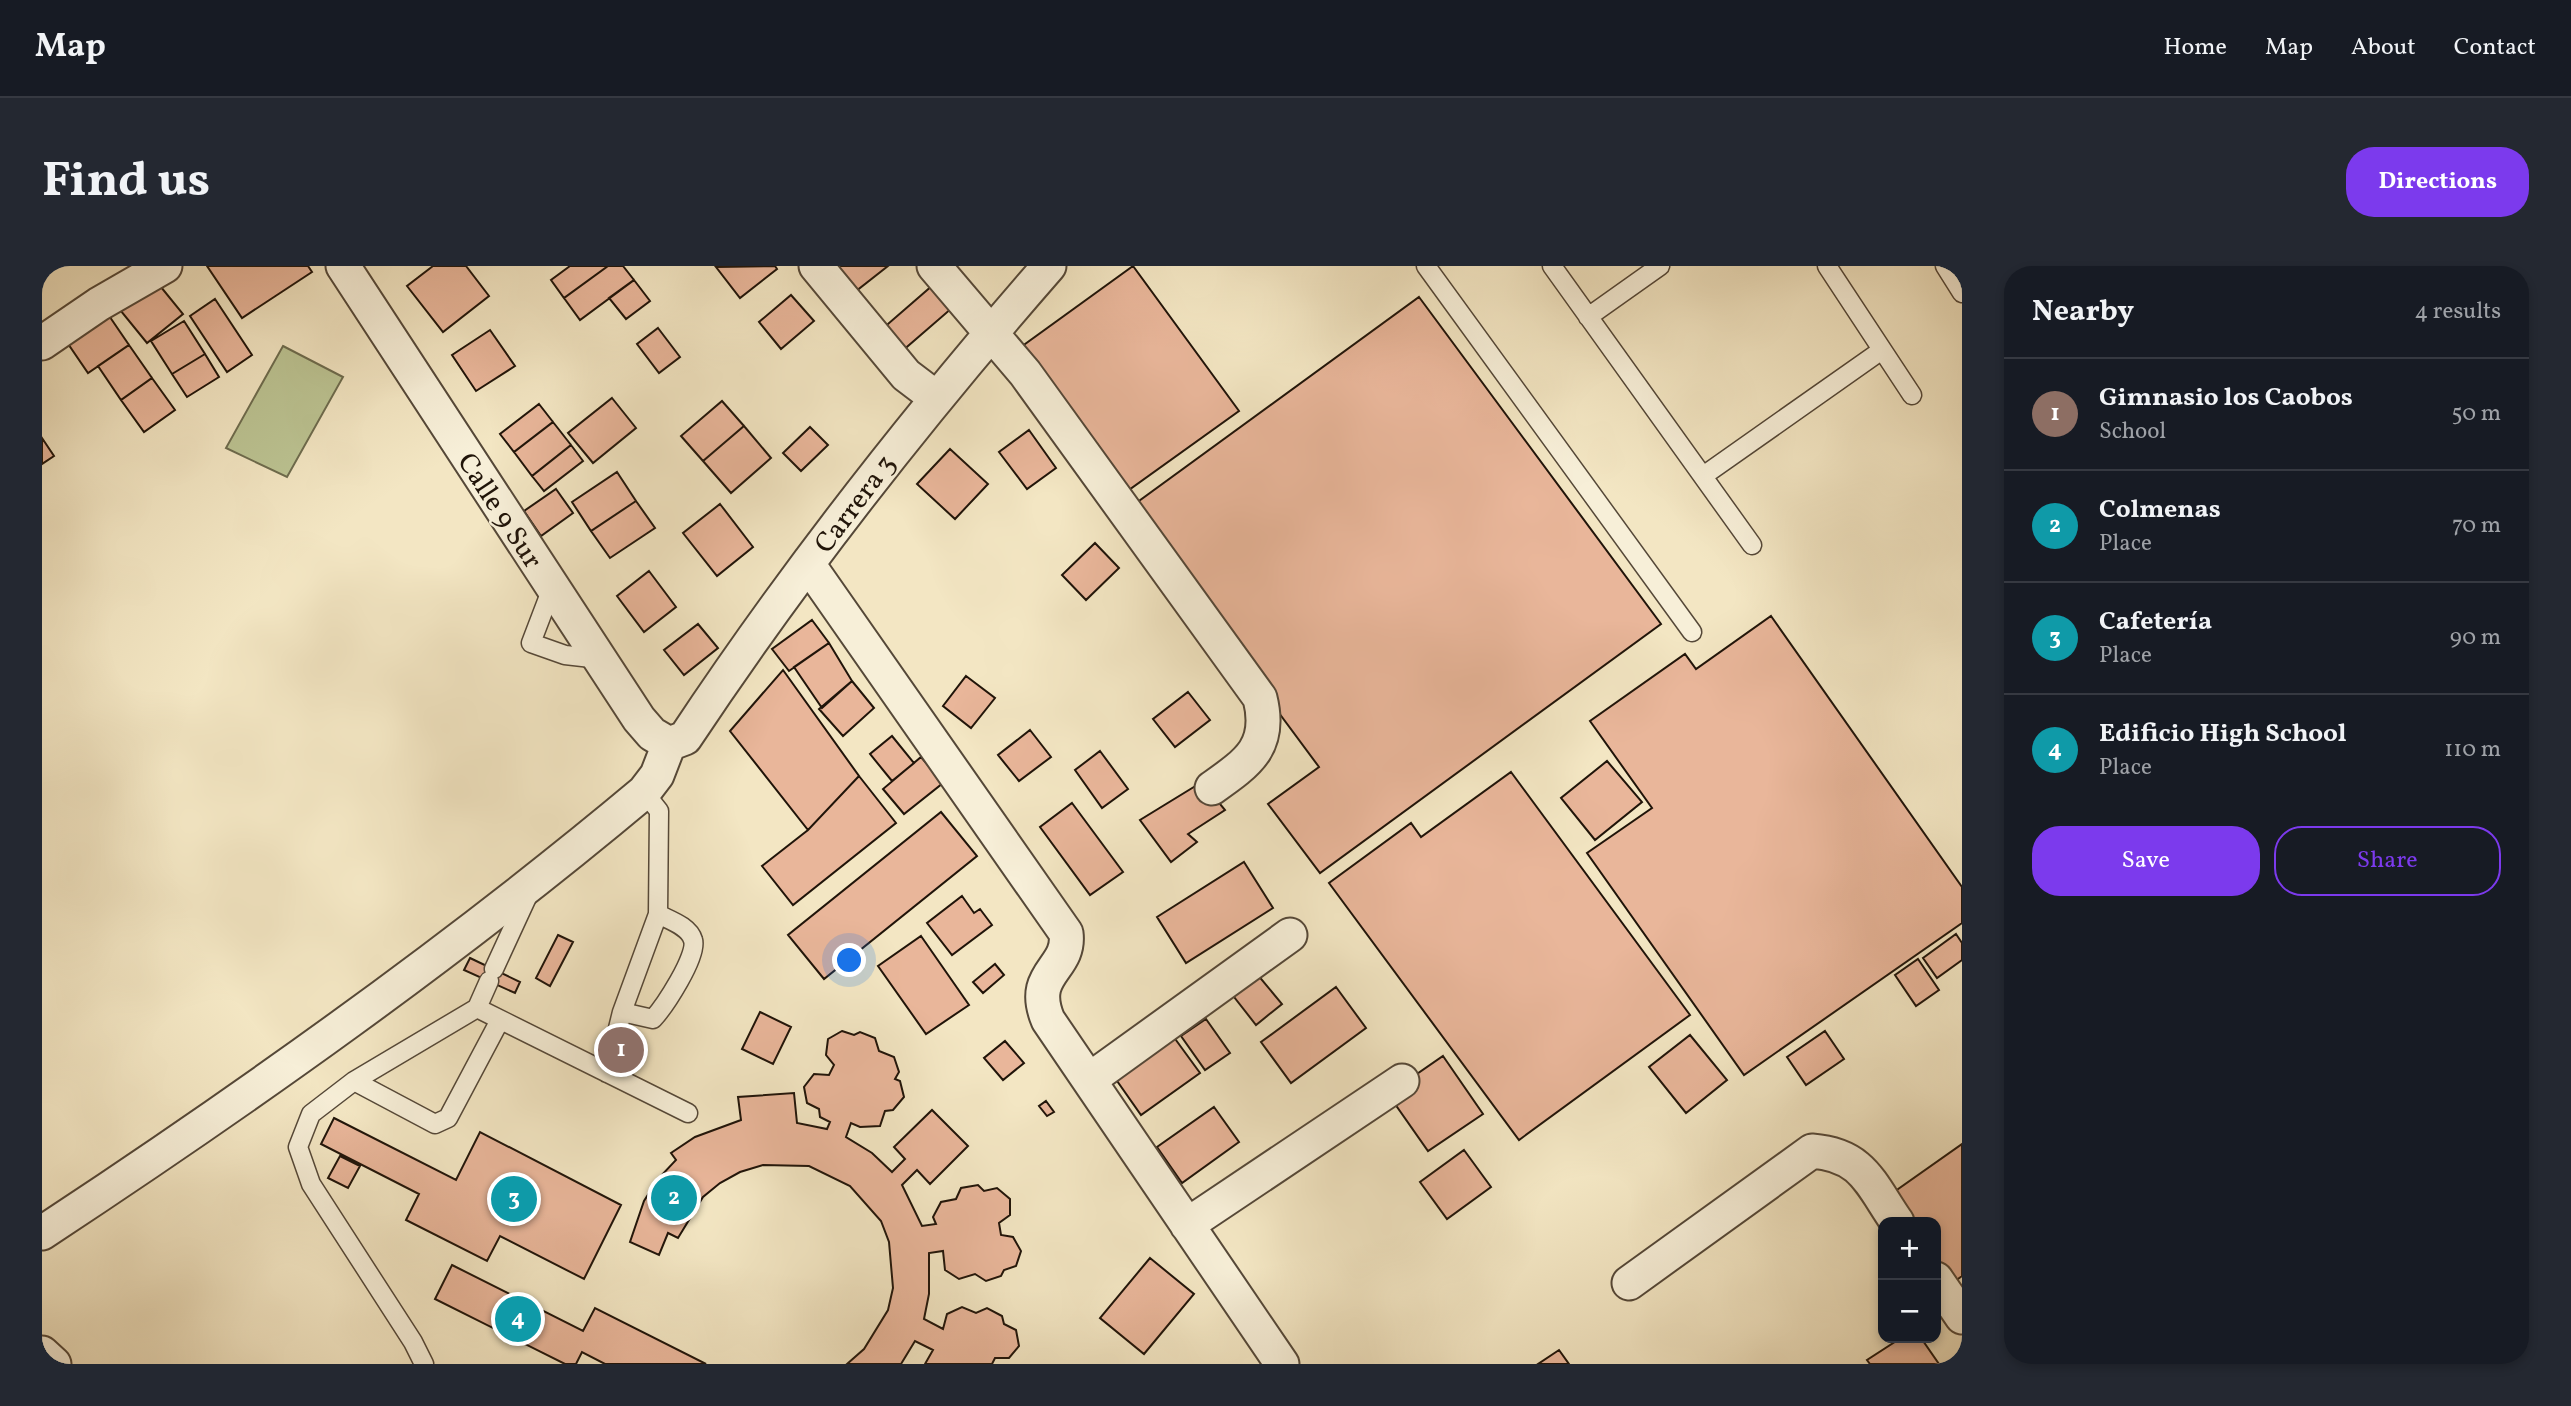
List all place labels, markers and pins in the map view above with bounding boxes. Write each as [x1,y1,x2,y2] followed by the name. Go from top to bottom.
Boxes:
[598,1024,644,1076] pin: 1
[651,1172,697,1224] pin: 2
[491,1173,537,1225] pin: 3
[495,1293,541,1345] pin: 4

